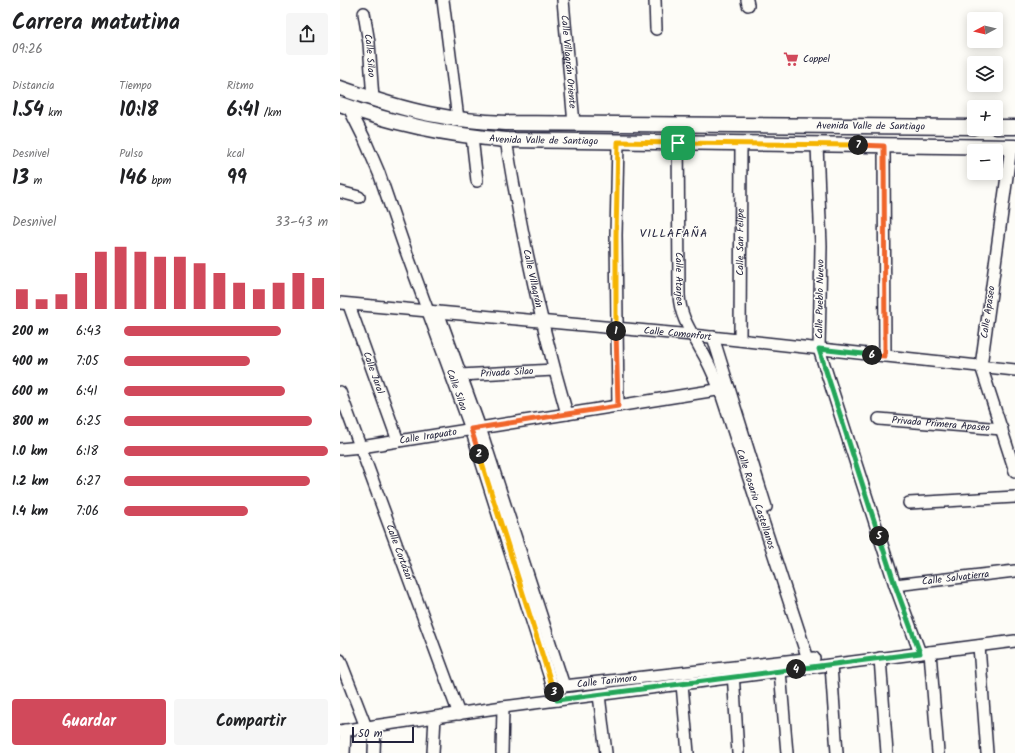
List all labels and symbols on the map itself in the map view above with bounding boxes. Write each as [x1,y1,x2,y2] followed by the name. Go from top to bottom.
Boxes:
[967,12,1003,48] north arrow
[556,14,581,110] street label: Calle Villagrán Oriente
[360,33,379,78] street label: Calle Silao
[782,50,800,68] supermarket icon: Coppel
[803,51,831,67] place label: Coppel
[816,118,926,135] street label: Avenida Valle de Santiago
[661,126,695,160] pin
[488,130,599,149] street label: Avenida Valle de Santiago
[848,135,868,155] pin: 7
[732,208,749,276] street label: Calle San Felipe
[640,224,708,243] district label: VILLAFAÑA
[518,248,547,309] street label: Calle Villagrán
[671,252,688,308] street label: Calle Atarjea
[811,258,829,339] street label: Calle Pueblo Nuevo
[976,284,1000,339] street label: Calle Apaseo
[606,321,626,341] pin: 1
[643,323,712,345] street label: Calle Comonfort
[862,345,882,365] pin: 6
[358,349,389,397] street label: Calle Jaral
[480,363,534,382] street label: Privada Silao
[442,367,472,413] street label: Calle Silao
[891,412,991,436] street label: Privada Primera Apaseo
[398,424,458,449] street label: Calle Irapuato
[469,444,489,464] pin: 2
[732,447,780,552] street label: Calle Rosario Castellanos
[382,522,417,583] street label: Calle Cortázar
[869,526,889,546] pin: 5
[921,566,990,590] street label: Calle Salvatierra
[786,659,806,679] pin: 4
[576,670,638,692] street label: Calle Tarimoro
[544,682,564,702] pin: 3
[352,725,414,744] scale bar

